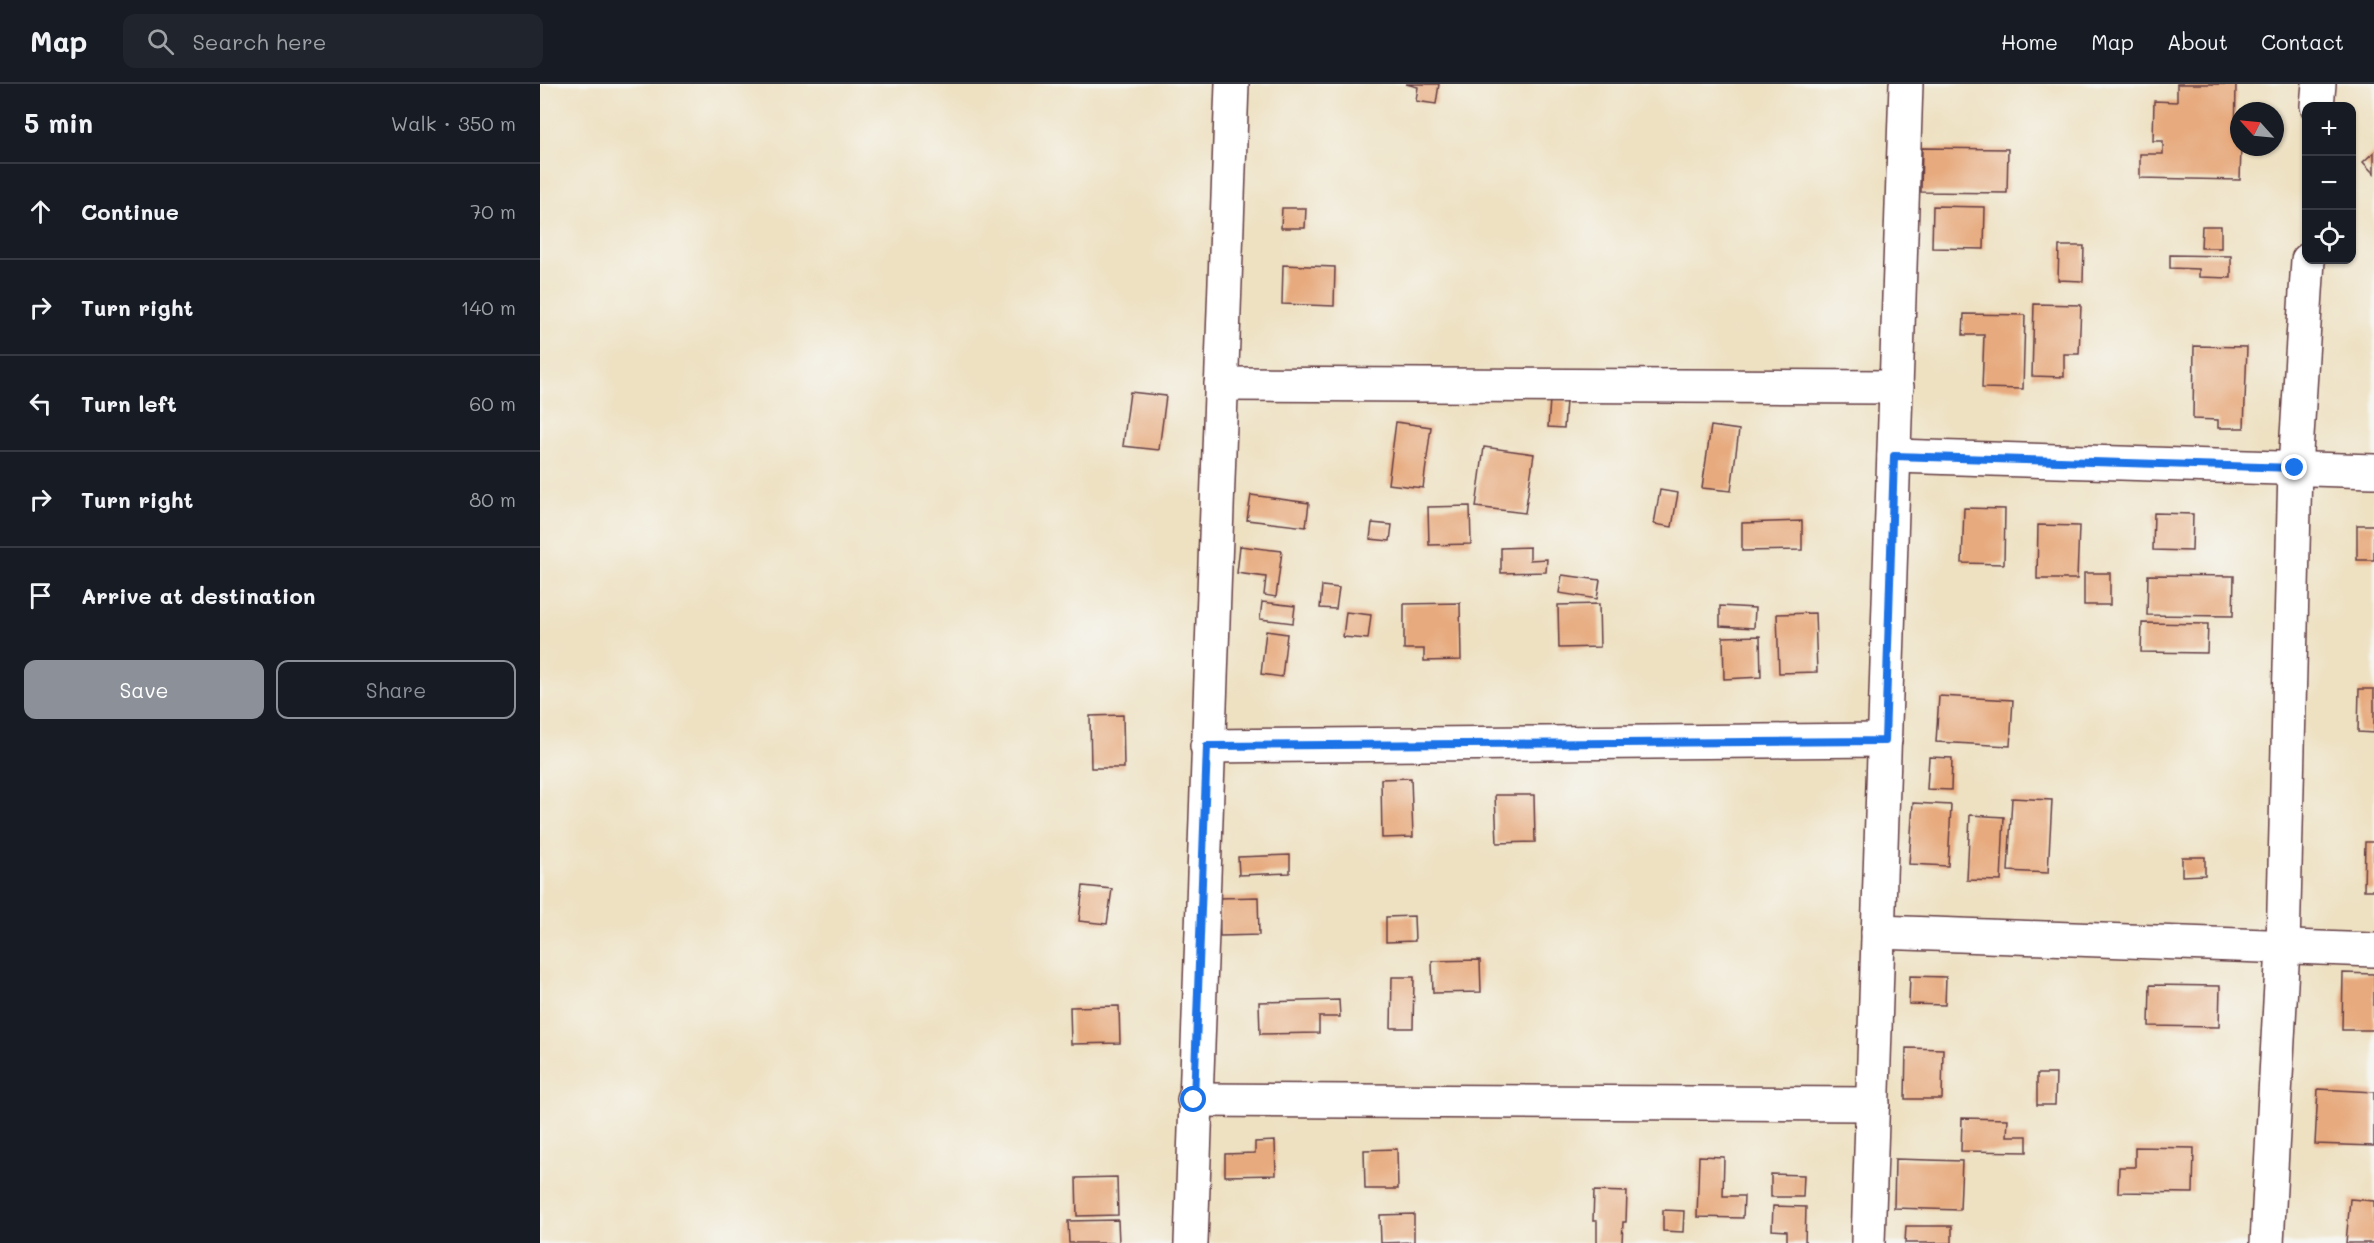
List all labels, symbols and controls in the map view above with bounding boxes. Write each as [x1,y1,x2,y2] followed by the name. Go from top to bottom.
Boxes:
[123,14,543,68] search box
[30,23,87,59] text: Map
[144,25,177,58] icon: search
[192,27,326,56] text: Search here
[2001,28,2058,55] text: Home
[2091,28,2134,55] text: Map
[2167,28,2228,55] text: About
[2261,28,2344,55] text: Contact
[2230,102,2284,156] north arrow
[2302,102,2356,264] map controls
[2302,102,2356,156] button: +
[24,106,93,140] text: 5 min
[391,110,516,136] text: Walk · 350 m
[2302,156,2356,210] button: −
[24,195,57,228] icon: ahead
[81,197,179,226] text: Continue
[470,198,516,224] text: 70 m
[2302,210,2356,264] button: locate
[24,291,57,324] icon: right
[81,293,193,322] text: Turn right
[461,294,516,320] text: 140 m
[24,387,57,420] icon: left
[81,389,177,418] text: Turn left
[469,390,516,416] text: 60 m
[2281,454,2307,480] route end
[24,483,57,516] icon: right
[81,485,193,514] text: Turn right
[469,486,516,512] text: 80 m
[24,579,57,612] icon: arrive
[81,581,316,610] text: Arrive at destination
[24,660,264,719] button: Save
[276,660,516,719] button: Share
[1180,1086,1206,1112] route start

